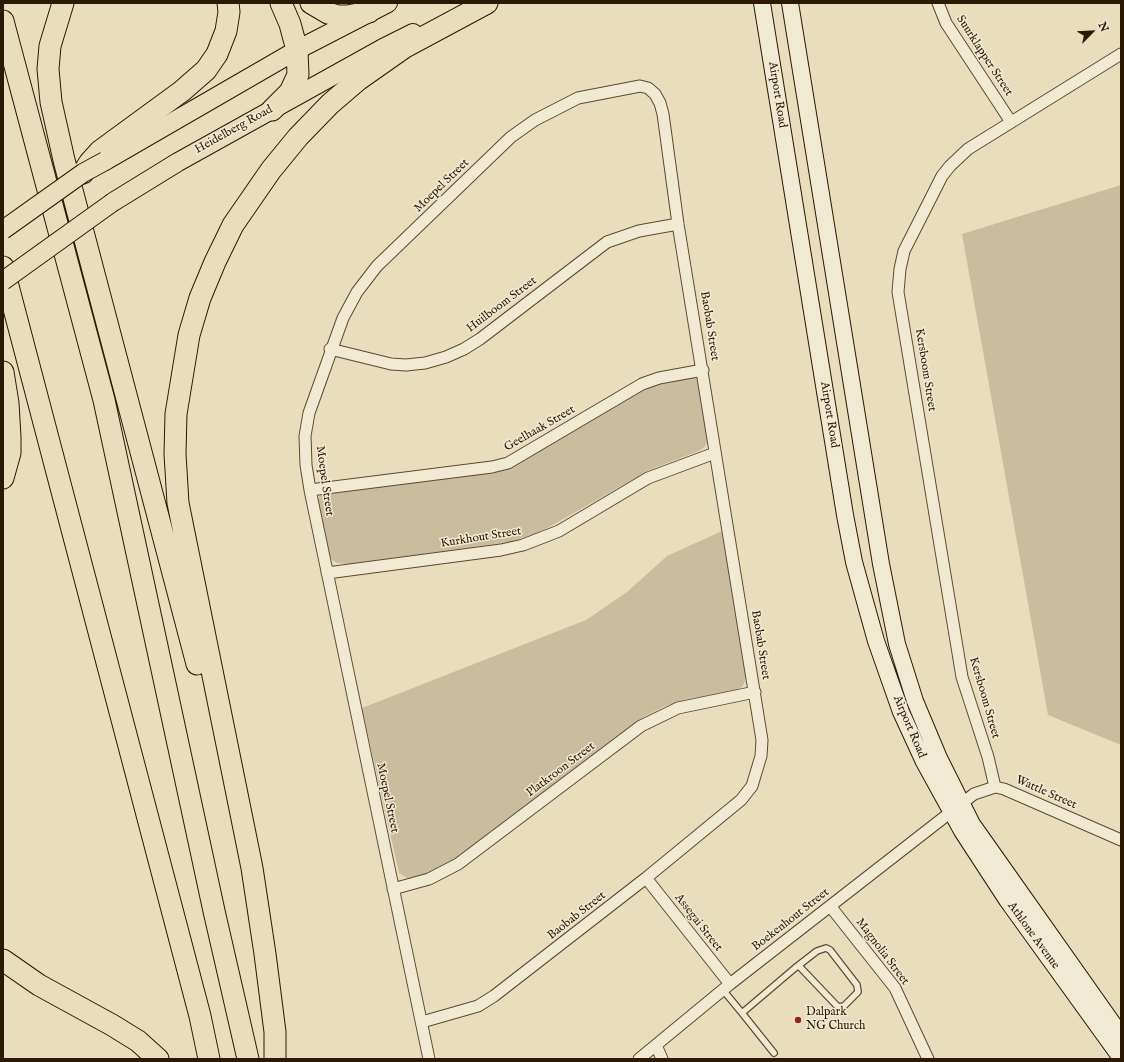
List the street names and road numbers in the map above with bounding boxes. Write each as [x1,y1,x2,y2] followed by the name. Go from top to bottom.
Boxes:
[953,13,1015,99] street label: Suurklapper Street
[765,61,789,129] street label: Airport Road
[193,103,275,157] street label: Heidelberg Road
[412,156,472,216] street label: Moepel Street
[464,274,540,336] street label: Huilboom Street
[696,290,722,362] street label: Baobab Street
[911,327,939,413] street label: Kersboom Street
[817,381,841,449] street label: Airport Road
[502,403,578,455] street label: Geelhaak Street
[312,445,336,517] street label: Moepel Street
[440,525,522,551] street label: Kurkhout Street
[747,609,773,681] street label: Baobab Street
[966,656,1002,740] street label: Kersboom Street
[889,693,929,761] street label: Airport Road
[524,740,598,800] street label: Platkroon Street
[373,762,401,834] street label: Moepel Street
[1013,773,1079,813] street label: Wattle Street
[750,885,832,955] street label: Boekenhout Street
[545,889,609,943] street label: Baobab Street
[671,891,725,955] street label: Assegai Street
[1004,900,1062,972] street label: Athlone Avenue
[852,916,912,988] street label: Magnolia Street

